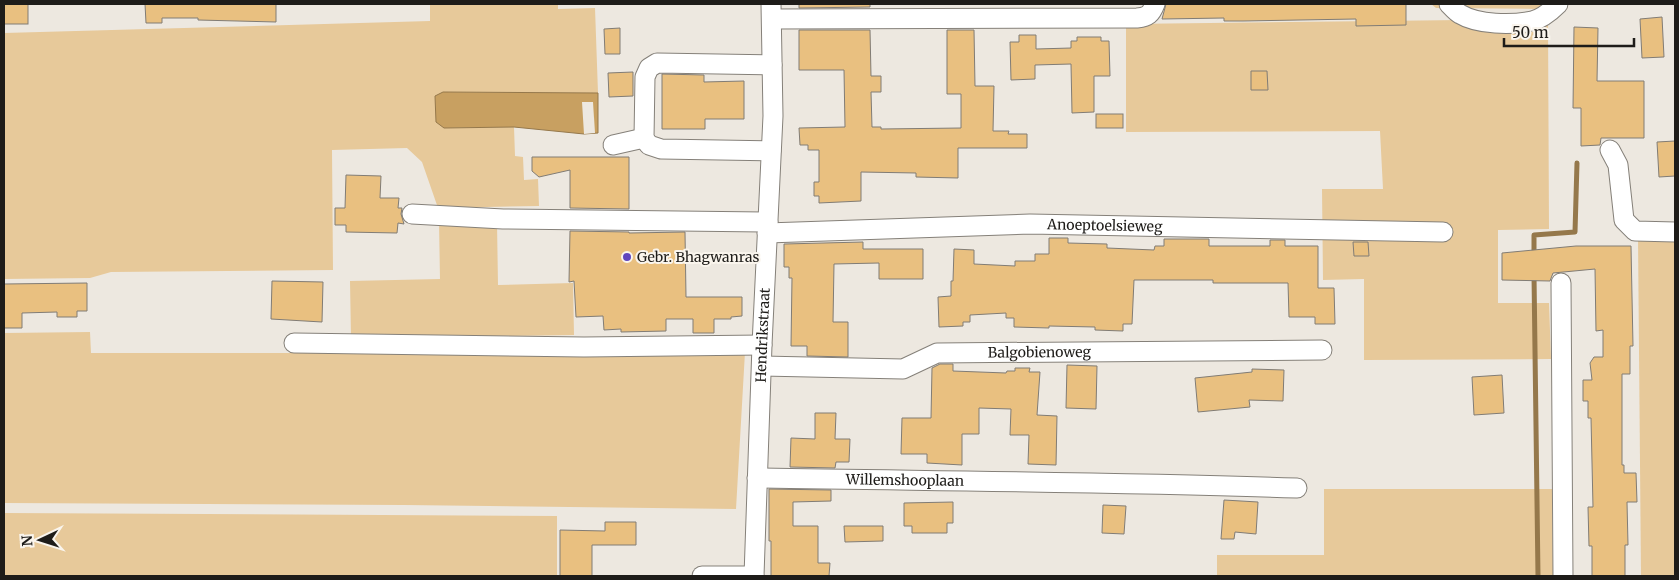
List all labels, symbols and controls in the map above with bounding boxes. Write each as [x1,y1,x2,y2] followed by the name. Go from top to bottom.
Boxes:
[1504,15,1634,47] scale bar
[1512,23,1549,42] text: 50 m
[1046,215,1163,236] street label: Anoeptoelsieweg
[637,248,760,266] place label: Gebr. Bhagwanras
[621,251,633,263] marker: Gebr. Bhagwanras
[752,287,774,383] street label: Hendrikstraat
[988,343,1092,362] street label: Balgobienoweg
[845,470,964,490] street label: Willemshooplaan
[15,515,65,565] north arrow
[18,535,36,547] text: N

